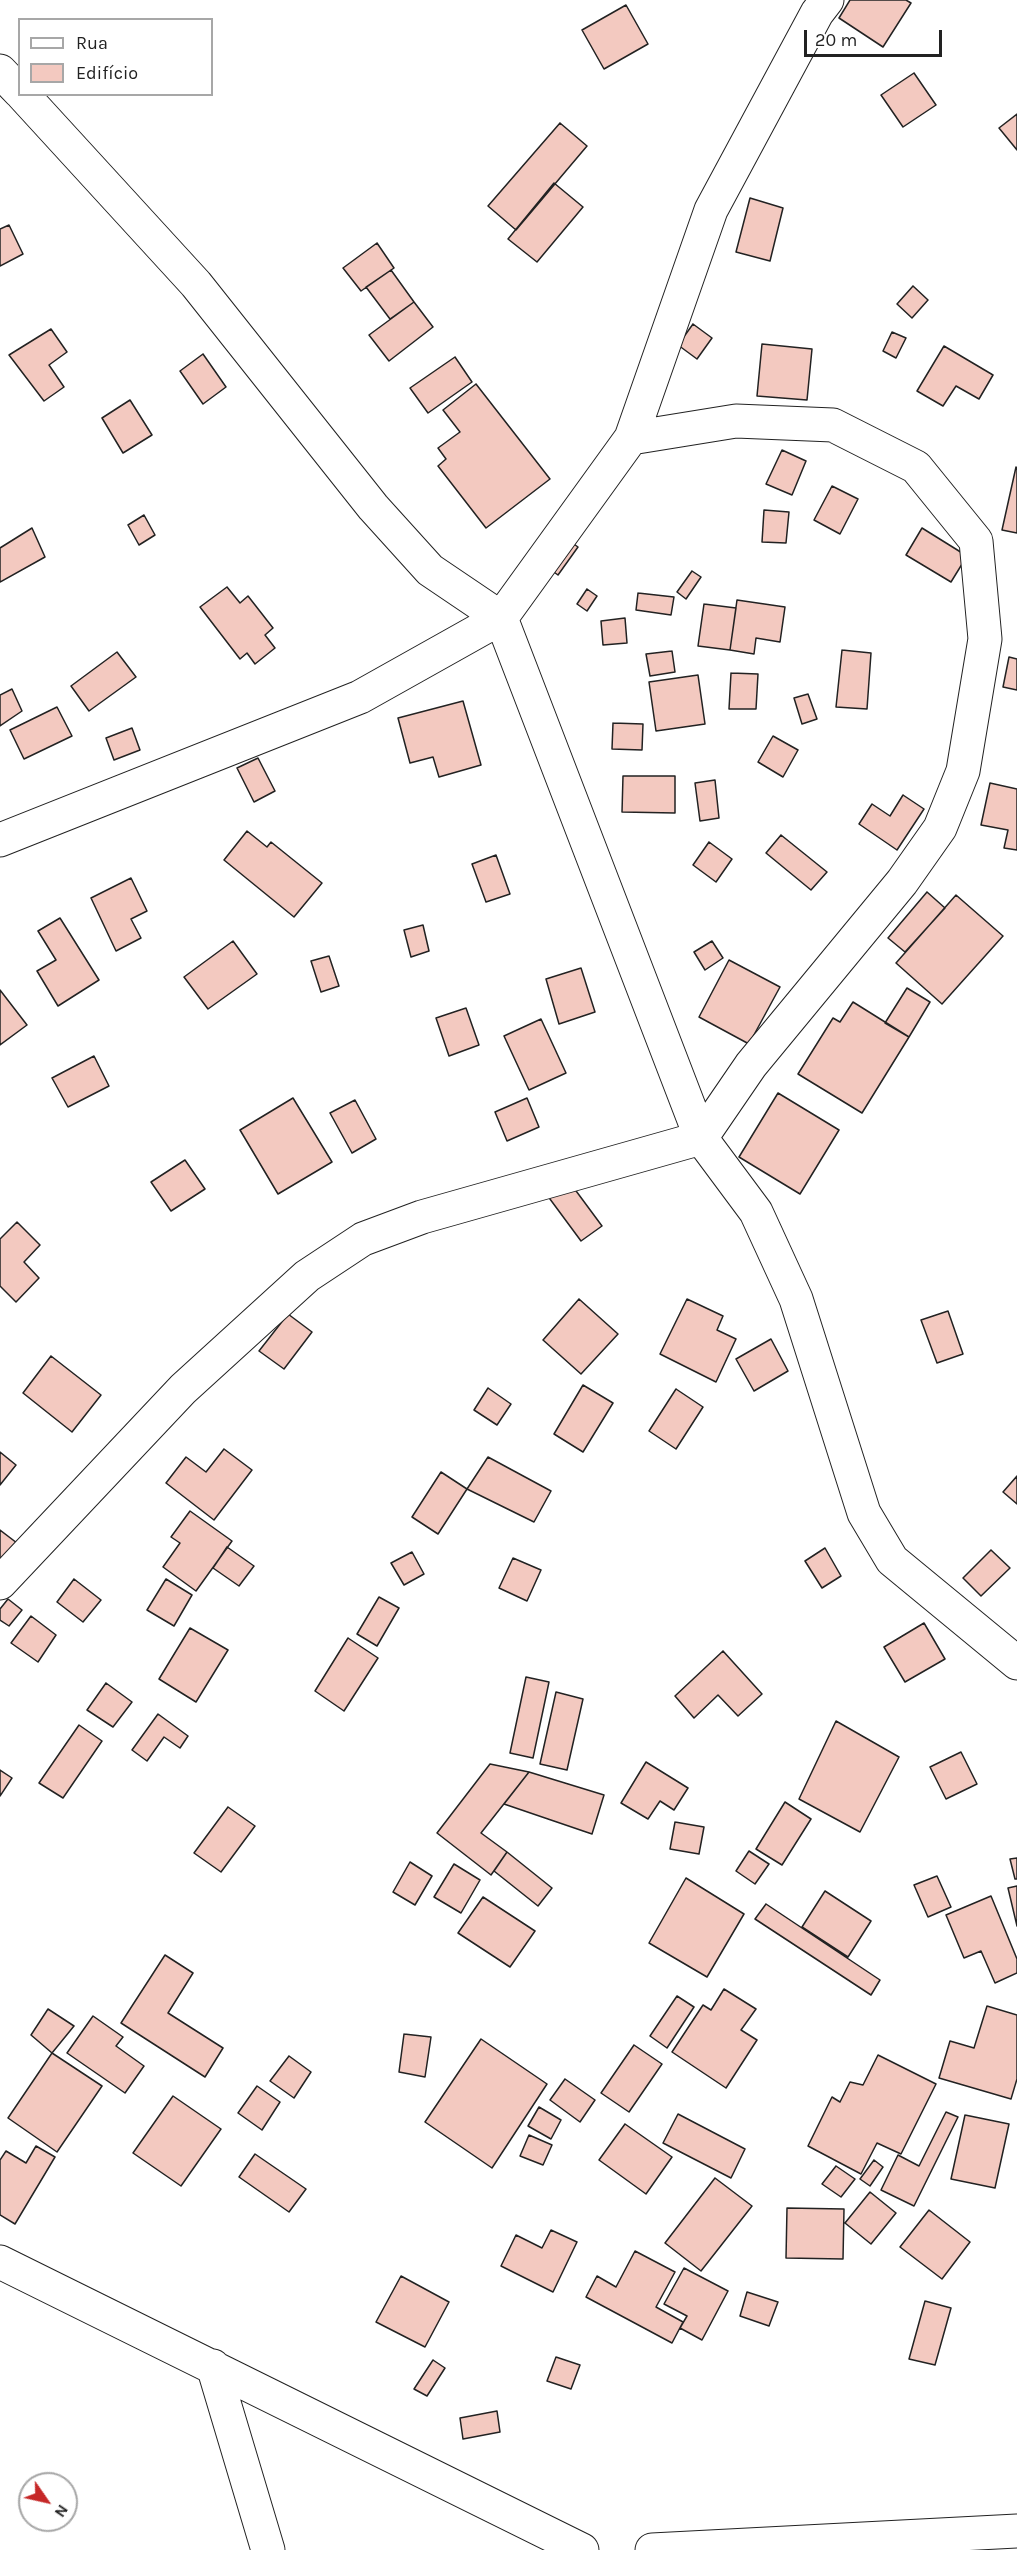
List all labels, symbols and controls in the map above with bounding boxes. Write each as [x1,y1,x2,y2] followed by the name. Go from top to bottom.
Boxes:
[18,18,213,96] legend
[807,18,945,56] scale bar
[815,29,857,51] text: 20 m
[76,32,108,54] text: Rua
[76,62,138,84] text: Edifício
[18,2472,78,2532] north arrow
[51,2501,73,2521] text: N

